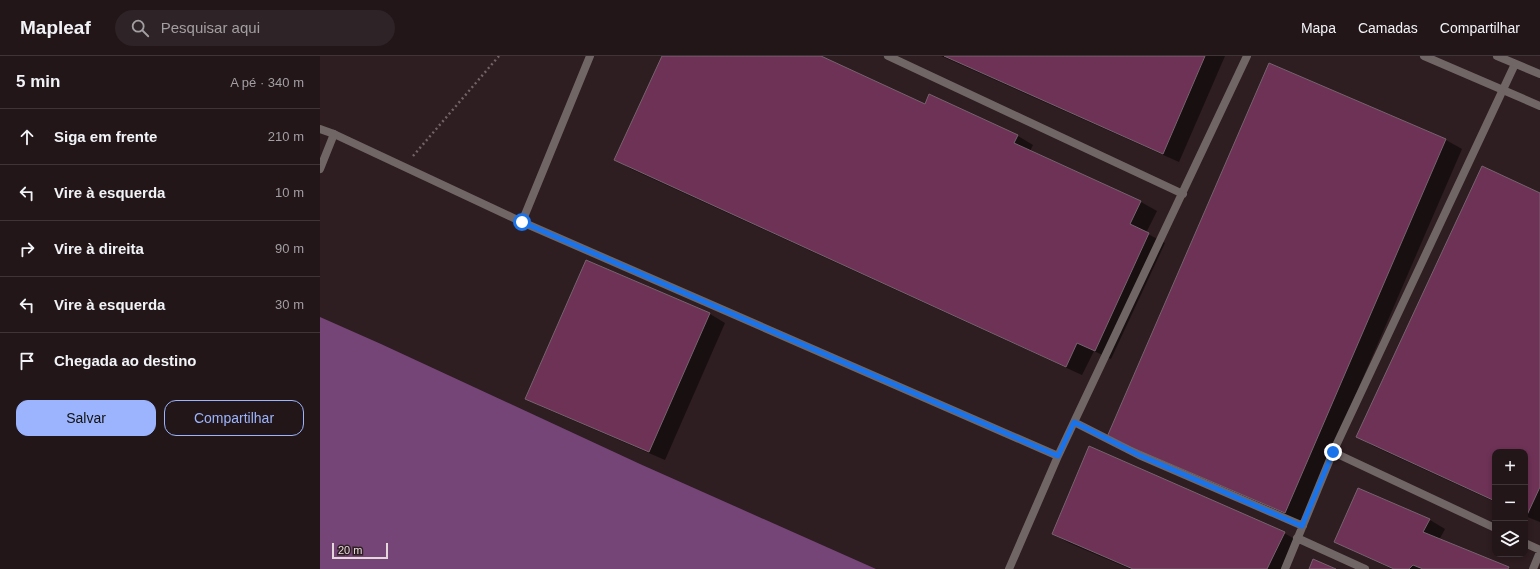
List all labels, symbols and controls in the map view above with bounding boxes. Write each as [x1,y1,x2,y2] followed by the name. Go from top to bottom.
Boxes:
[115,10,395,46] search box
[20,17,91,38] text: Mapleaf
[129,17,151,39] icon: search
[161,19,260,36] text: Pesquisar aqui
[1301,20,1336,36] text: Mapa
[1358,20,1418,36] text: Camadas
[1440,20,1520,36] text: Compartilhar
[16,72,60,91] text: 5 min
[230,75,304,90] text: A pé · 340 m
[16,126,38,148] icon: ahead
[54,128,157,145] text: Siga em frente
[268,129,304,144] text: 210 m
[16,182,38,204] icon: left
[54,184,165,201] text: Vire à esquerda
[275,185,304,200] text: 10 m
[513,213,531,231] route start
[16,238,38,260] icon: right
[54,240,144,257] text: Vire à direita
[275,241,304,256] text: 90 m
[16,294,38,316] icon: left
[54,296,165,313] text: Vire à esquerda
[275,297,304,312] text: 30 m
[16,350,38,372] icon: arrive
[54,352,197,369] text: Chegada ao destino
[16,400,156,436] button: Salvar
[164,400,304,436] button: Compartilhar
[1324,443,1342,461] route end
[1492,449,1528,557] map controls
[1492,449,1528,485] button: +
[1492,485,1528,521] button: −
[1492,521,1528,557] button: layers
[332,541,388,560] scale bar
[338,544,362,556] text: 20 m

